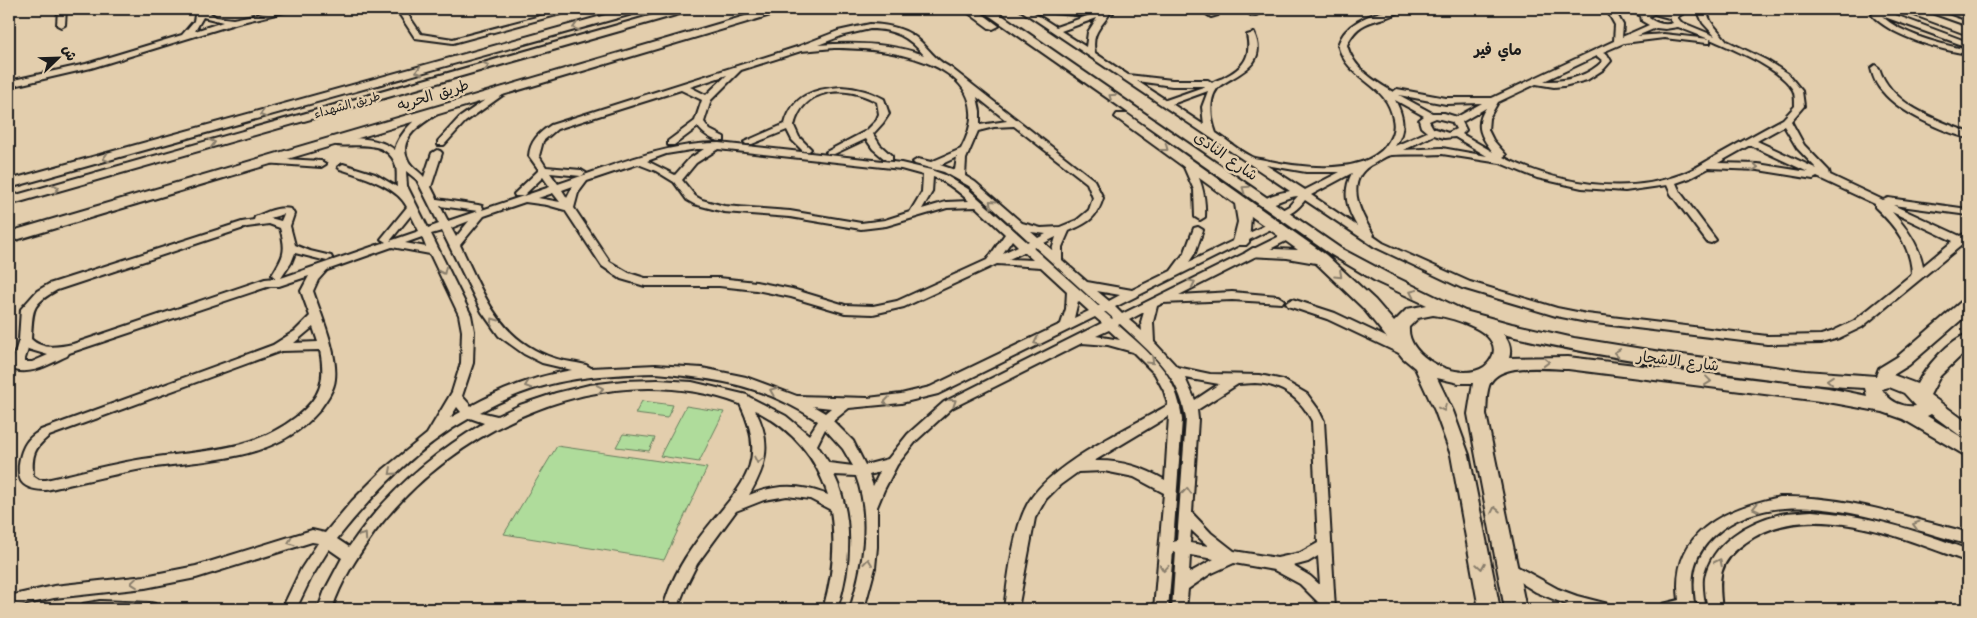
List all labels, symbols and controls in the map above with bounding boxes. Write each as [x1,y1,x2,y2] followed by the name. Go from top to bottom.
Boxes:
[572,21,580,31] one-way arrow
[32,32,82,82] north arrow
[1472,39,1522,63] district label: ماي فير
[56,42,82,65] text: ش
[482,61,490,71] one-way arrow
[416,65,424,75] one-way arrow
[394,74,472,118] street label: طريق الحريه
[312,87,383,124] street label: طريق الشهداء
[1109,94,1118,102] one-way arrow
[258,108,267,119] one-way arrow
[1188,126,1262,188] street label: شارع النادى
[207,139,216,149] one-way arrow
[1159,143,1168,151] one-way arrow
[102,152,111,162] one-way arrow
[1752,161,1760,172] one-way arrow
[51,183,59,193] one-way arrow
[1242,186,1251,195] one-way arrow
[989,199,998,208] one-way arrow
[437,265,447,274] one-way arrow
[1333,269,1342,278] one-way arrow
[1187,279,1196,289] one-way arrow
[1409,288,1418,299] one-way arrow
[491,317,500,327] one-way arrow
[1033,336,1042,346] one-way arrow
[1635,345,1720,379] street label: شارع الاشجار
[1612,349,1621,359] one-way arrow
[1145,355,1154,364] one-way arrow
[1543,357,1551,367] one-way arrow
[1826,374,1834,385] one-way arrow
[1704,375,1712,386] one-way arrow
[524,380,533,390] one-way arrow
[596,385,604,395] one-way arrow
[769,387,778,398] one-way arrow
[882,396,890,407] one-way arrow
[947,399,956,408] one-way arrow
[1437,403,1447,412] one-way arrow
[753,456,764,465] one-way arrow
[388,466,397,475] one-way arrow
[1181,487,1192,495] one-way arrow
[1752,502,1761,513] one-way arrow
[1490,506,1501,514] one-way arrow
[1912,521,1920,531] one-way arrow
[358,532,367,542] one-way arrow
[287,535,296,546] one-way arrow
[862,557,873,565] one-way arrow
[1713,558,1723,567] one-way arrow
[1476,561,1486,570] one-way arrow
[1159,564,1170,572] one-way arrow
[130,578,138,589] one-way arrow

